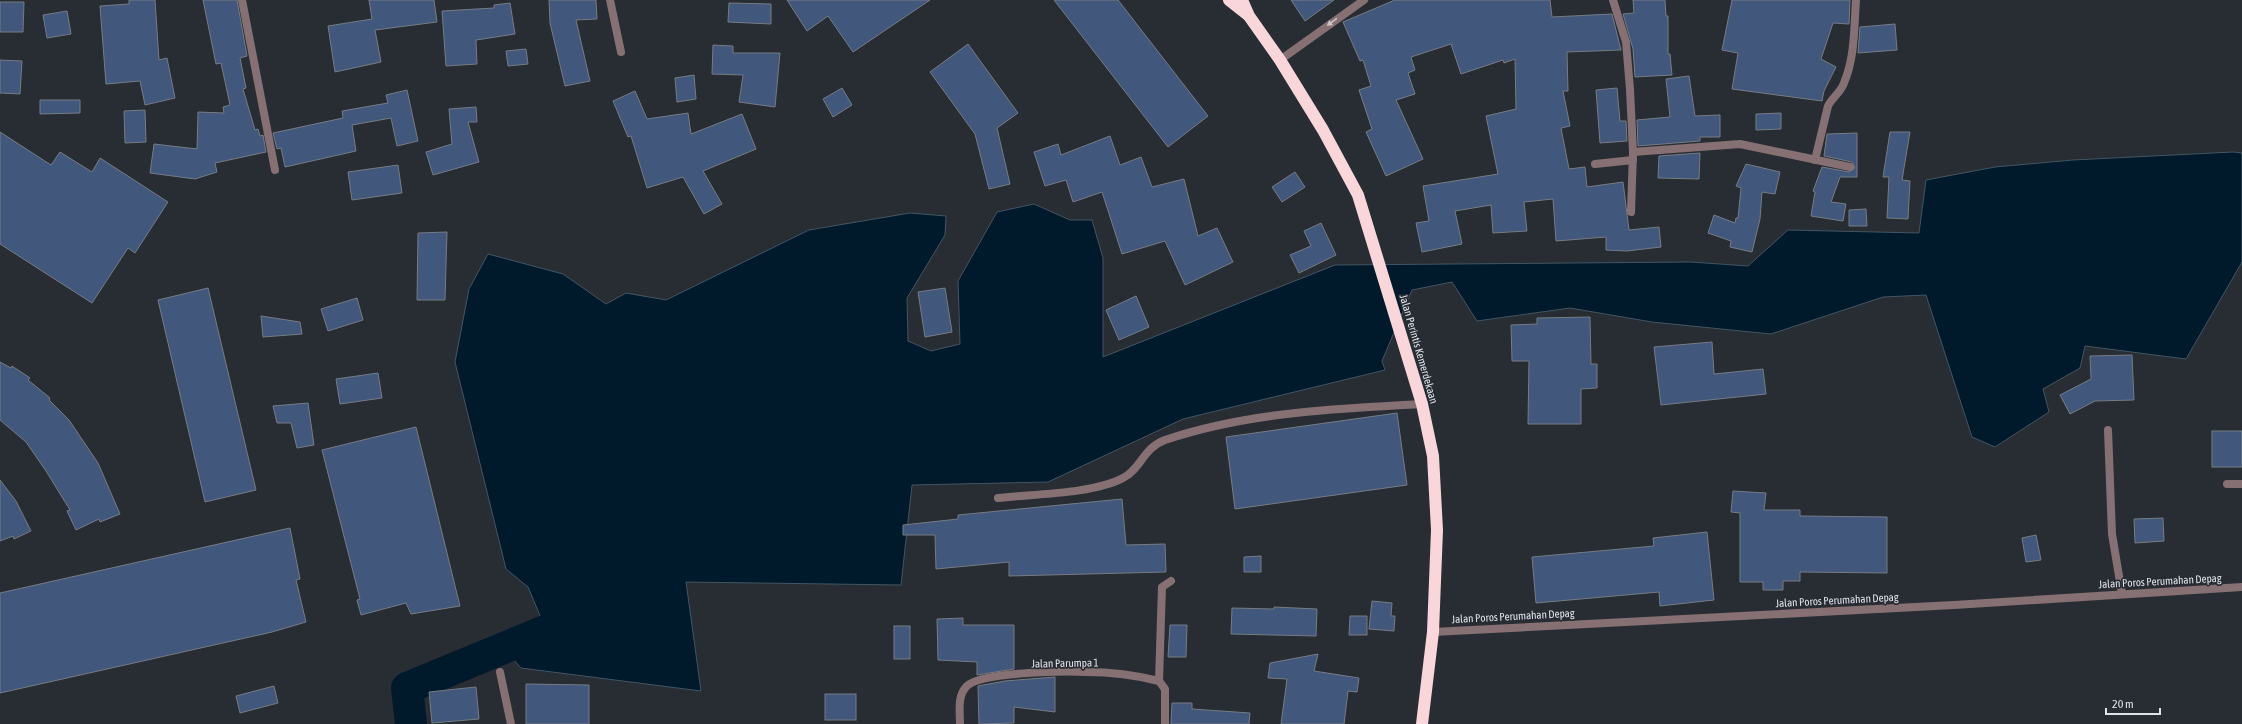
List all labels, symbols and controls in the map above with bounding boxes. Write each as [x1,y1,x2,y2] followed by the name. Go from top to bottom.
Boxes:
[1326,18,1337,26] one-way arrow
[1398,293,1440,405] street label: Jalan Perintis Kemerdekaan
[2098,572,2222,590] street label: Jalan Poros Perumahan Depag
[1775,591,1899,609] street label: Jalan Poros Perumahan Depag
[1451,607,1575,625] street label: Jalan Poros Perumahan Depag
[1031,656,1099,670] street label: Jalan Parumpa 1
[2106,690,2160,716] scale bar
[2112,697,2134,711] text: 20 m

